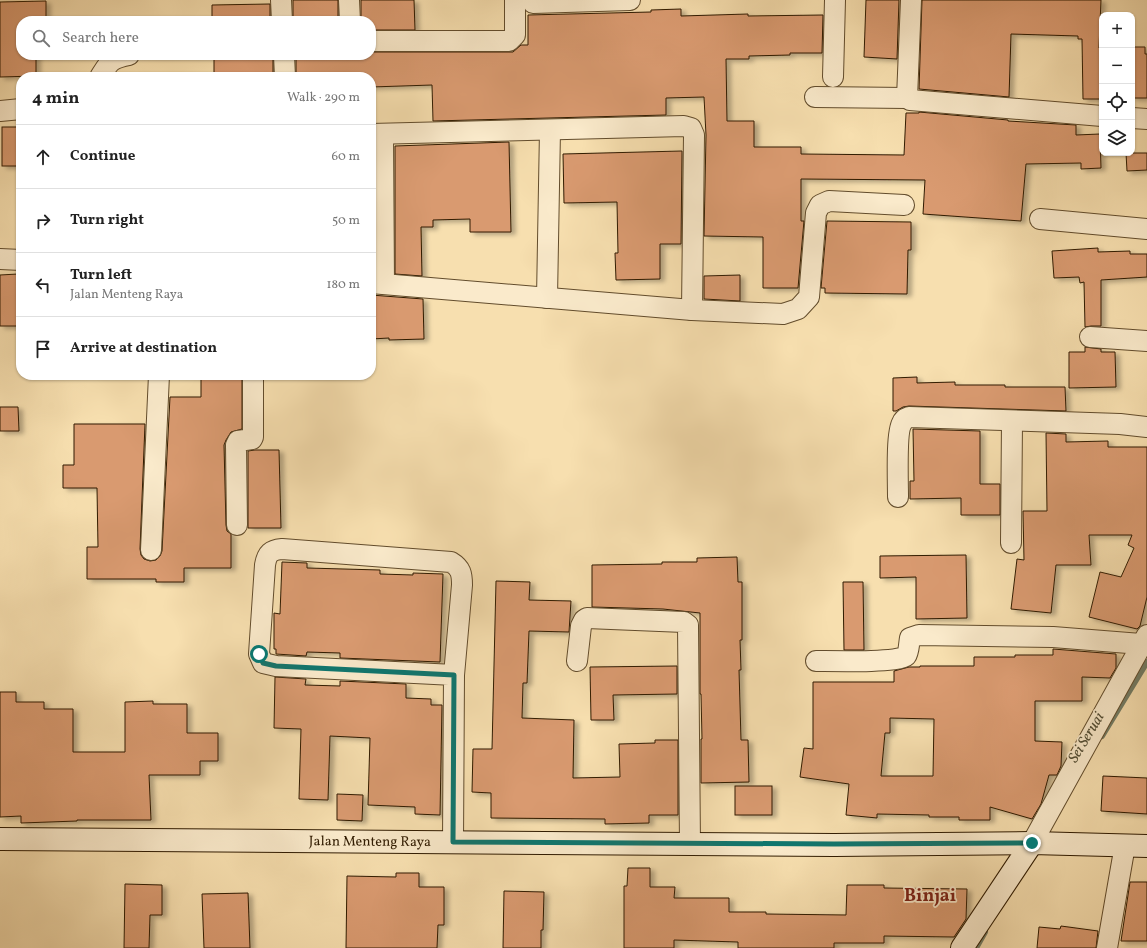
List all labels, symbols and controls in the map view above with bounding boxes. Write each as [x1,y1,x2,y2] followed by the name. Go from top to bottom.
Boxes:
[1099,12,1135,156] map controls
[1099,12,1135,48] button: +
[16,16,376,60] search box
[30,27,52,49] icon: search
[62,28,139,49] text: Search here
[1099,48,1135,84] button: −
[1099,84,1135,120] button: locate
[32,87,79,110] text: 4 min
[287,89,360,107] text: Walk · 290 m
[1099,120,1135,156] button: layers
[32,146,54,168] icon: ahead
[70,146,135,167] text: Continue
[332,148,360,166] text: 60 m
[32,210,54,232] icon: right
[70,210,144,231] text: Turn right
[332,212,360,230] text: 50 m
[70,265,132,286] text: Turn left
[32,274,54,296] icon: left
[326,276,360,294] text: 180 m
[70,286,183,304] text: Jalan Menteng Raya
[32,338,54,360] icon: arrive
[70,338,217,359] text: Arrive at destination
[250,645,268,663] route start
[1064,709,1110,767] water label: Sei Seruai
[309,832,431,852] street label: Jalan Menteng Raya
[1023,834,1041,852] route end
[904,884,956,909] district label: Binjai

